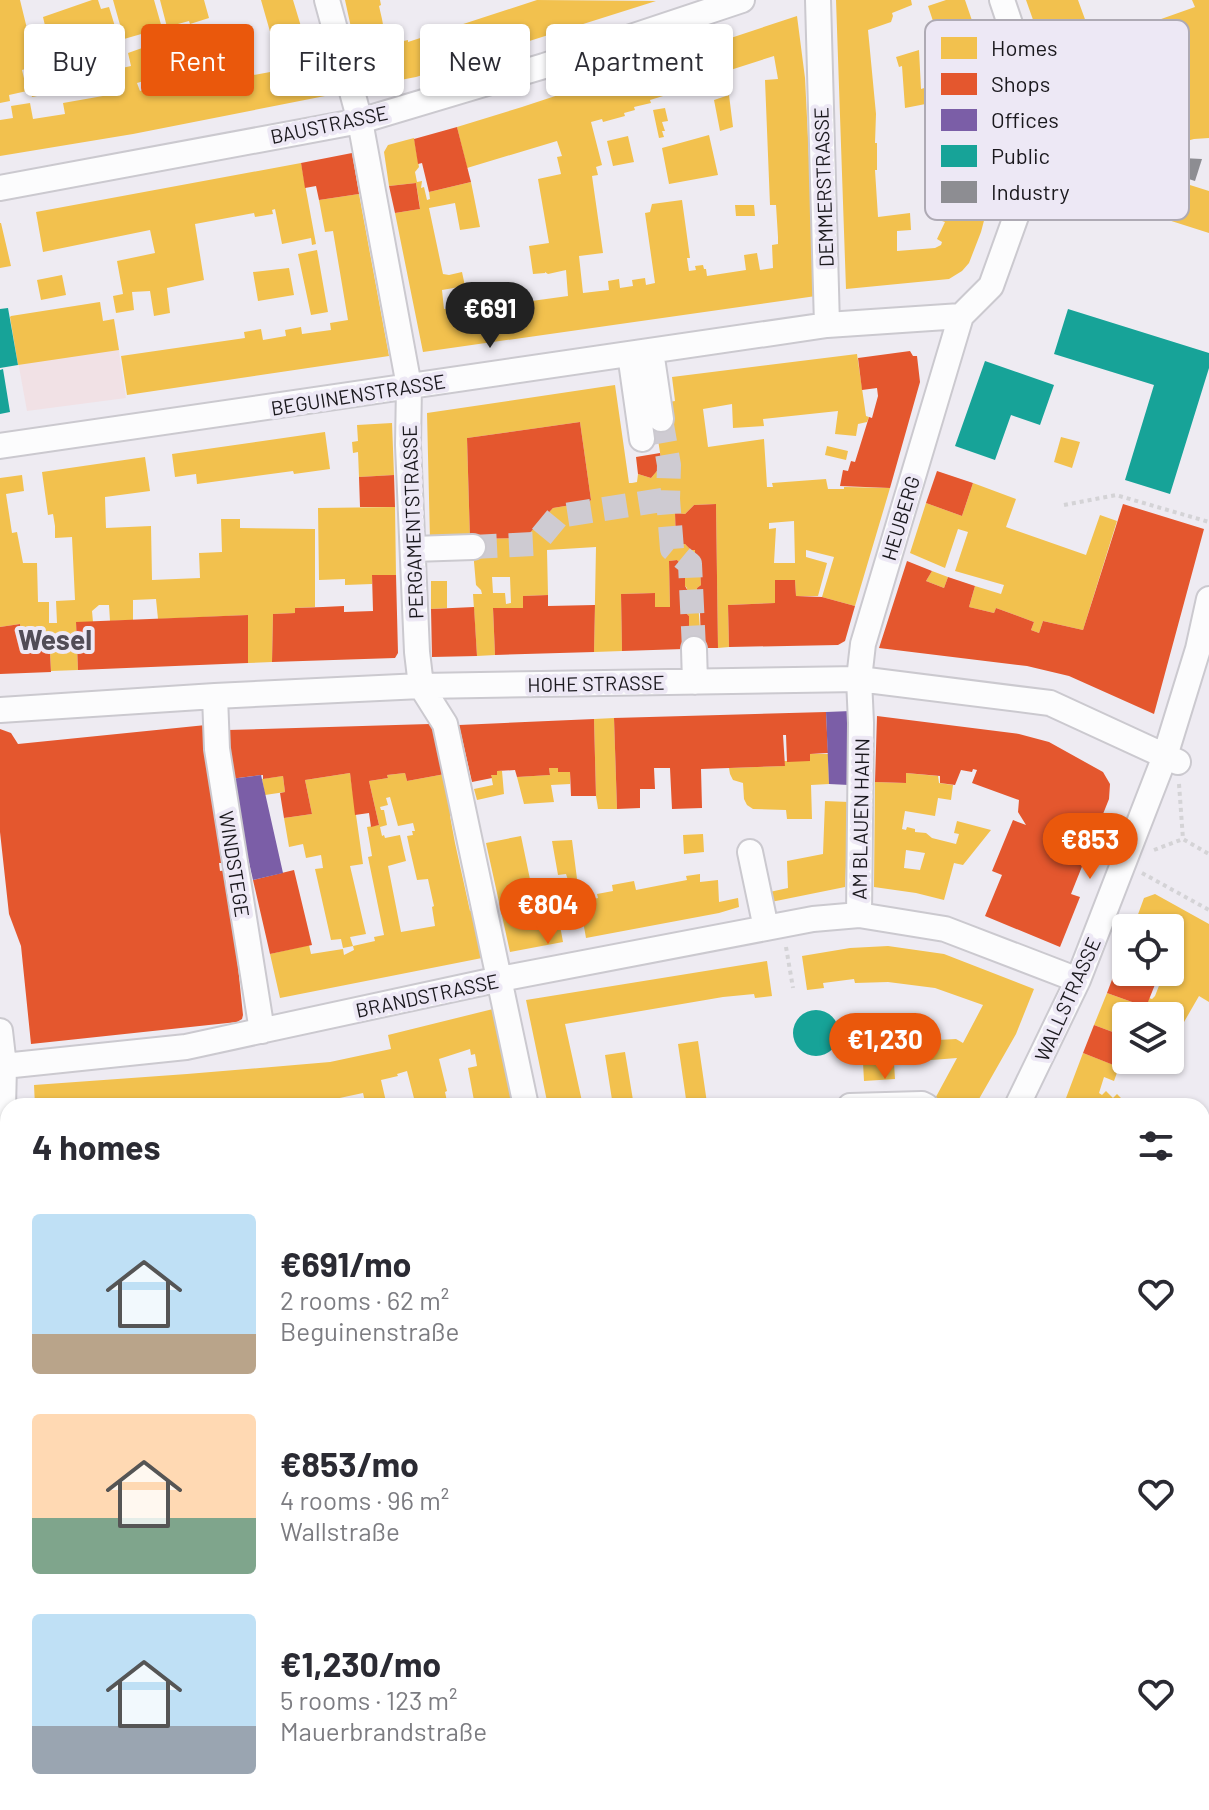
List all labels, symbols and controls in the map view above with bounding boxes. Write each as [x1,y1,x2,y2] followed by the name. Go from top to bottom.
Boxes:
[925,20,1189,220] legend
[24,24,125,96] chip: Buy
[141,24,254,96] chip: Rent
[270,24,404,96] chip: Filters
[420,24,530,96] chip: New
[546,24,733,96] chip: Apartment
[991,34,1058,60] text: Homes
[991,70,1050,96] text: Shops
[268,100,390,148] street label: BAUSTRASSE
[991,106,1059,132] text: Offices
[808,107,838,267] street label: DEMMERSTRASSE
[991,142,1050,168] text: Public
[991,178,1070,204] text: Industry
[443,282,537,350] pin: €691
[464,292,516,323] text: €691
[269,368,447,420] street label: BEGUINENSTRASSE
[397,424,427,620] street label: PERGAMENTSTRASSE
[876,473,924,563] street label: HEUBERG
[18,622,92,656] district label: Wesel
[527,670,665,696] street label: HOHE STRASSE
[847,738,873,900] street label: AM BLAUEN HAHN
[215,809,255,919] street label: WINDSTEGE
[1043,813,1137,881] pin: €853
[1061,823,1119,854] text: €853
[501,878,595,946] pin: €804
[517,888,579,919] text: €804
[1112,914,1184,1074] map controls
[1112,914,1184,986] button: locate
[1029,933,1105,1065] street label: WALLSTRASSE
[353,968,501,1022] street label: BRANDSTRASSE
[1112,1002,1184,1074] button: layers
[820,1013,950,1081] pin: €1,230
[847,1023,923,1054] text: €1,230
[1134,1124,1178,1168] icon: filters
[32,1126,161,1167] text: 4 homes
[280,1243,412,1284] text: €691/mo
[96,1246,192,1342] icon: home
[1134,1272,1178,1316] icon: heart
[280,1284,449,1315] text: 2 rooms · 62 m²
[280,1315,459,1346] text: Beguinenstraße
[280,1443,419,1484] text: €853/mo
[96,1446,192,1542] icon: home
[1134,1472,1178,1516] icon: heart
[280,1484,449,1515] text: 4 rooms · 96 m²
[280,1515,400,1546] text: Wallstraße
[280,1643,441,1684] text: €1,230/mo
[96,1646,192,1742] icon: home
[1134,1672,1178,1716] icon: heart
[280,1684,458,1715] text: 5 rooms · 123 m²
[280,1715,487,1746] text: Mauerbrandstraße

